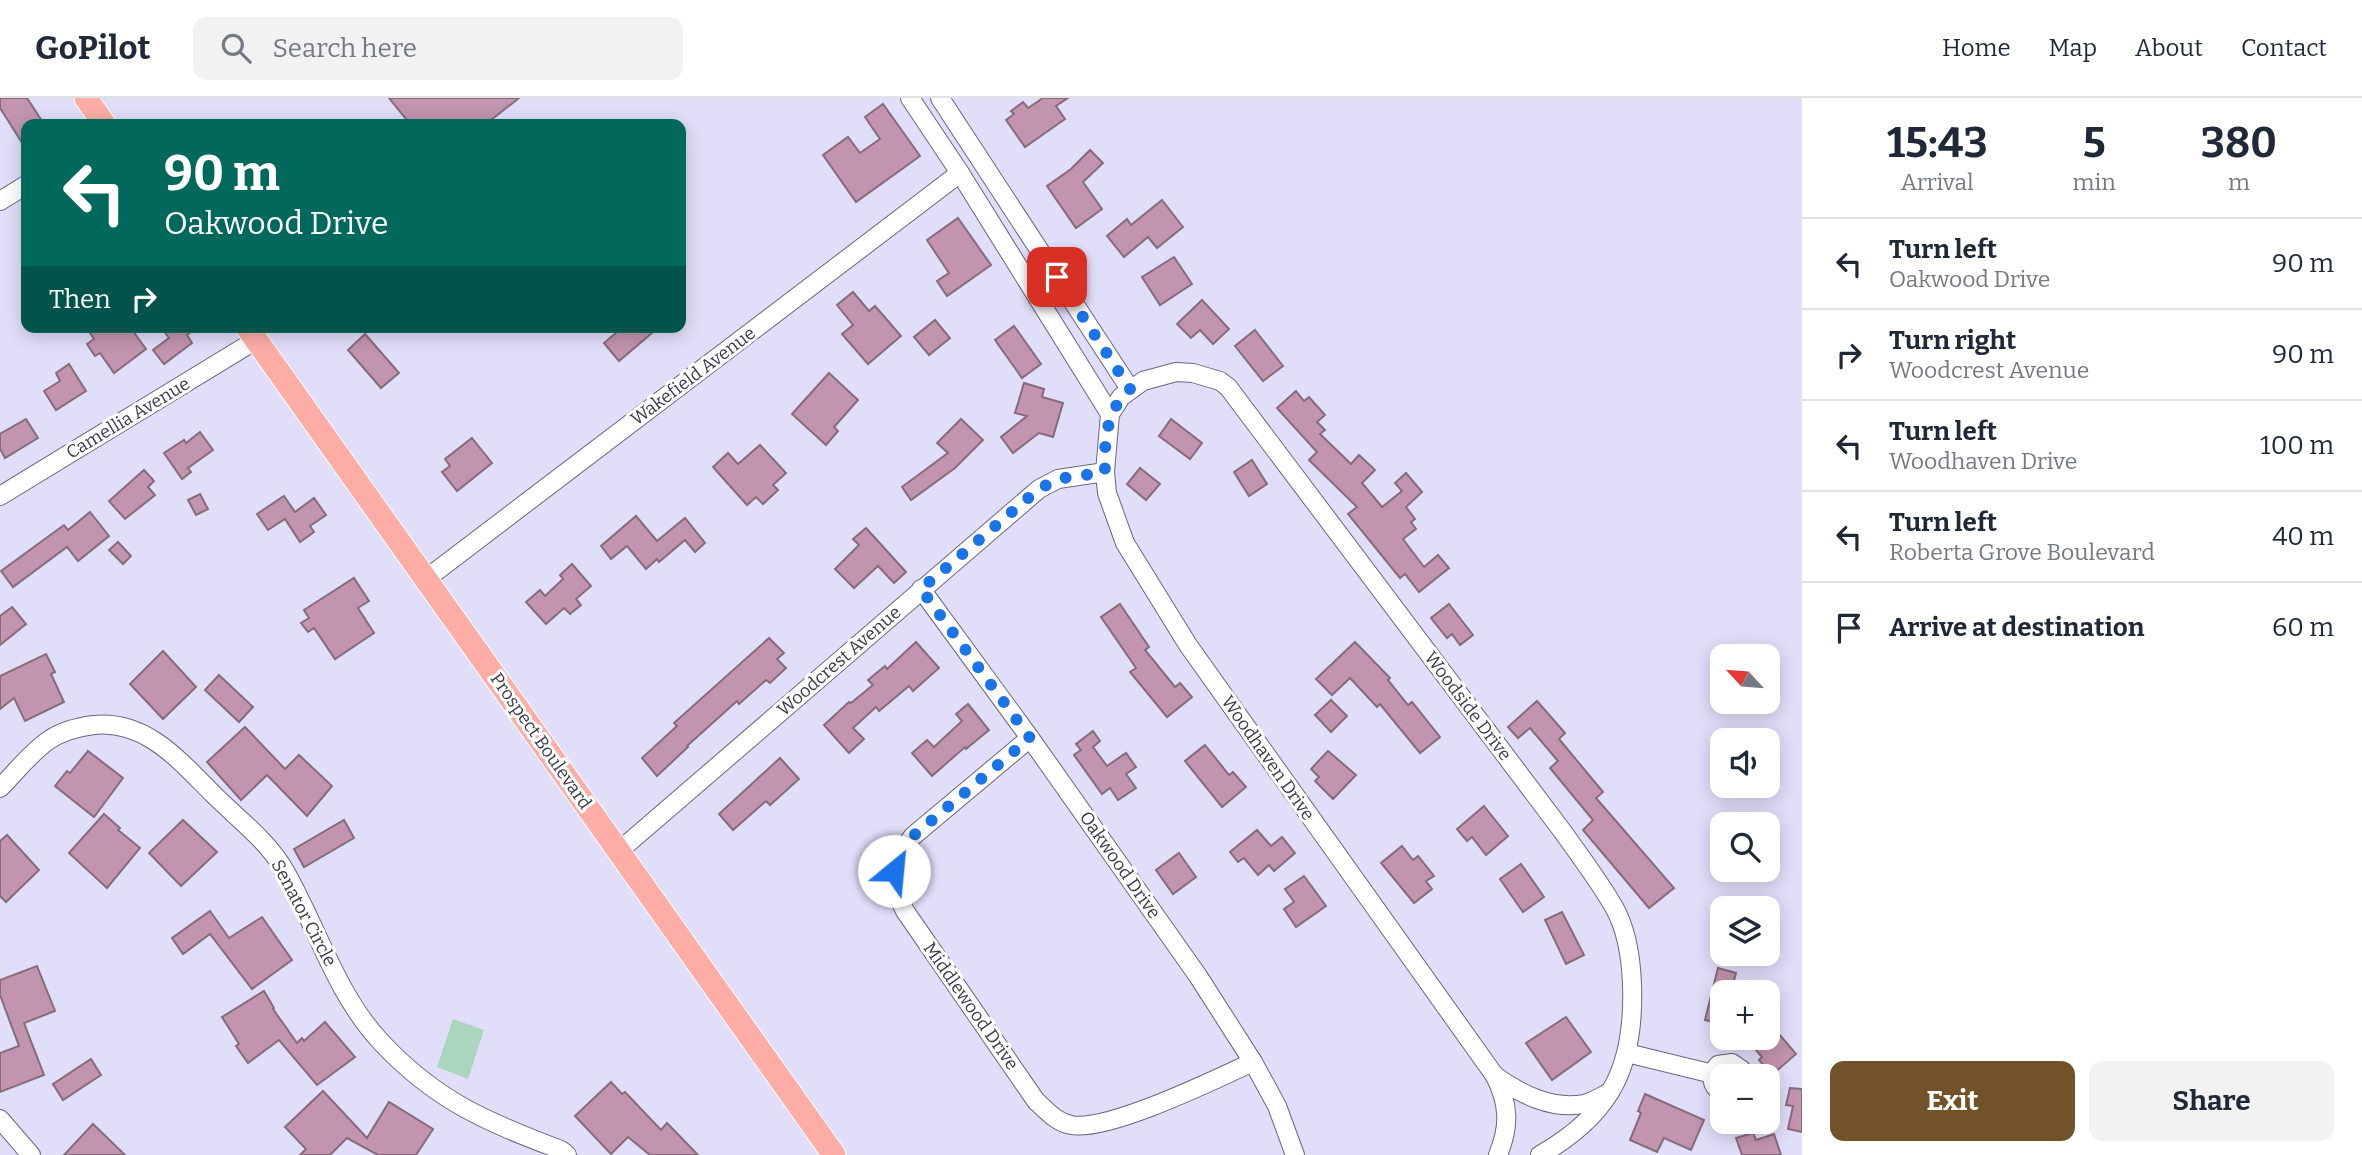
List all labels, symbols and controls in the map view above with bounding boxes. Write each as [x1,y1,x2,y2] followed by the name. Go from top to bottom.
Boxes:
[193,17,683,80] search box
[35,28,151,68] text: GoPilot
[217,29,255,67] icon: search
[273,33,417,64] text: Search here
[1942,34,2011,62] text: Home
[2049,34,2097,62] text: Map
[2135,34,2203,62] text: About
[2241,34,2327,62] text: Contact
[1887,118,1988,168] text: 15:43
[2083,118,2106,168] text: 5
[2201,118,2277,168] text: 380
[164,144,280,203] text: 90 m
[49,147,140,238] icon: left
[1901,168,1974,196] text: Arrival
[2073,168,2116,196] text: min
[2228,168,2250,196] text: m
[164,204,388,242] text: Oakwood Drive
[1889,234,1997,265] text: Turn left
[1830,245,1868,283] icon: left
[1027,247,1087,307] pin
[2272,248,2334,279] text: 90 m
[1038,258,1076,296] icon: arrive
[1889,265,2050,293] text: Oakwood Drive
[125,280,163,318] icon: right
[49,284,111,315] text: Then
[626,322,760,430] street label: Wakefield Avenue
[1889,325,2016,356] text: Turn right
[1830,336,1868,374] icon: right
[2272,339,2334,370] text: 90 m
[1889,356,2089,384] text: Woodcrest Avenue
[62,372,194,464] street label: Camellia Avenue
[1889,416,1997,447] text: Turn left
[1830,427,1868,465] icon: left
[2260,430,2334,461] text: 100 m
[1889,447,2077,475] text: Woodhaven Drive
[1889,507,1997,538] text: Turn left
[1830,518,1868,556] icon: left
[2272,521,2334,552] text: 40 m
[1889,538,2155,566] text: Roberta Grove Boulevard
[773,601,905,721] street label: Woodcrest Avenue
[1830,609,1868,647] icon: arrive
[1889,612,2144,643] text: Arrive at destination
[2272,612,2334,643] text: 60 m
[1710,644,1780,714] north arrow
[1710,644,1780,1134] map controls
[1420,647,1516,765] street label: Woodside Drive
[486,669,597,814] street label: Prospect Boulevard
[1217,691,1319,825] street label: Woodhaven Drive
[1710,728,1780,798] button: sound
[1075,807,1165,923] street label: Oakwood Drive
[1710,812,1780,882] button: search
[857,834,931,908] position arrow
[267,856,341,970] street label: Senator Circle
[1710,896,1780,966] button: layers
[919,938,1023,1074] street label: Middlewood Drive
[1710,980,1780,1050] button: +
[1830,1061,2075,1141] button: Exit
[2089,1061,2334,1141] button: Share
[1710,1064,1780,1134] button: −

